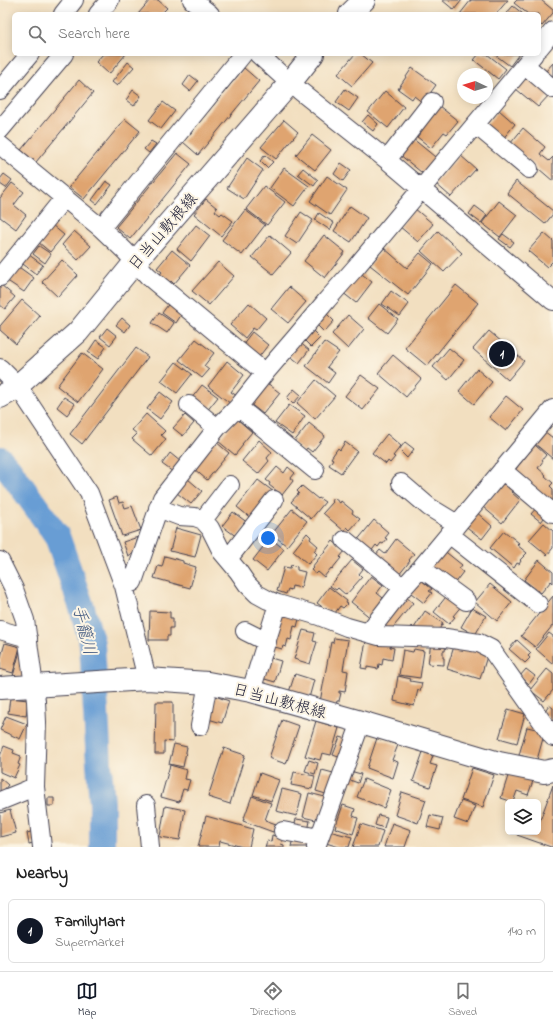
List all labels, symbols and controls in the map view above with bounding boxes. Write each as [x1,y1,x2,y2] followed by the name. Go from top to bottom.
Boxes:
[12,12,541,56] search box
[26,23,48,45] icon: search
[58,23,130,45] text: Search here
[457,68,493,104] north arrow
[123,188,204,276] street label: 日当山敷根線
[489,339,515,369] pin: 1
[258,528,278,548] your location
[65,603,102,658] water label: 手籠川
[230,678,329,726] street label: 日当山敷根線
[505,799,541,835] map controls
[505,799,541,835] button: layers
[16,861,68,886] text: Nearby
[55,911,125,933] text: FamilyMart
[28,922,32,941] text: 1
[508,922,536,941] text: 140 m
[55,933,125,952] text: Supermarket
[76,980,98,1020] tab: Map
[250,980,296,1020] tab: Directions
[448,980,477,1020] tab: Saved

